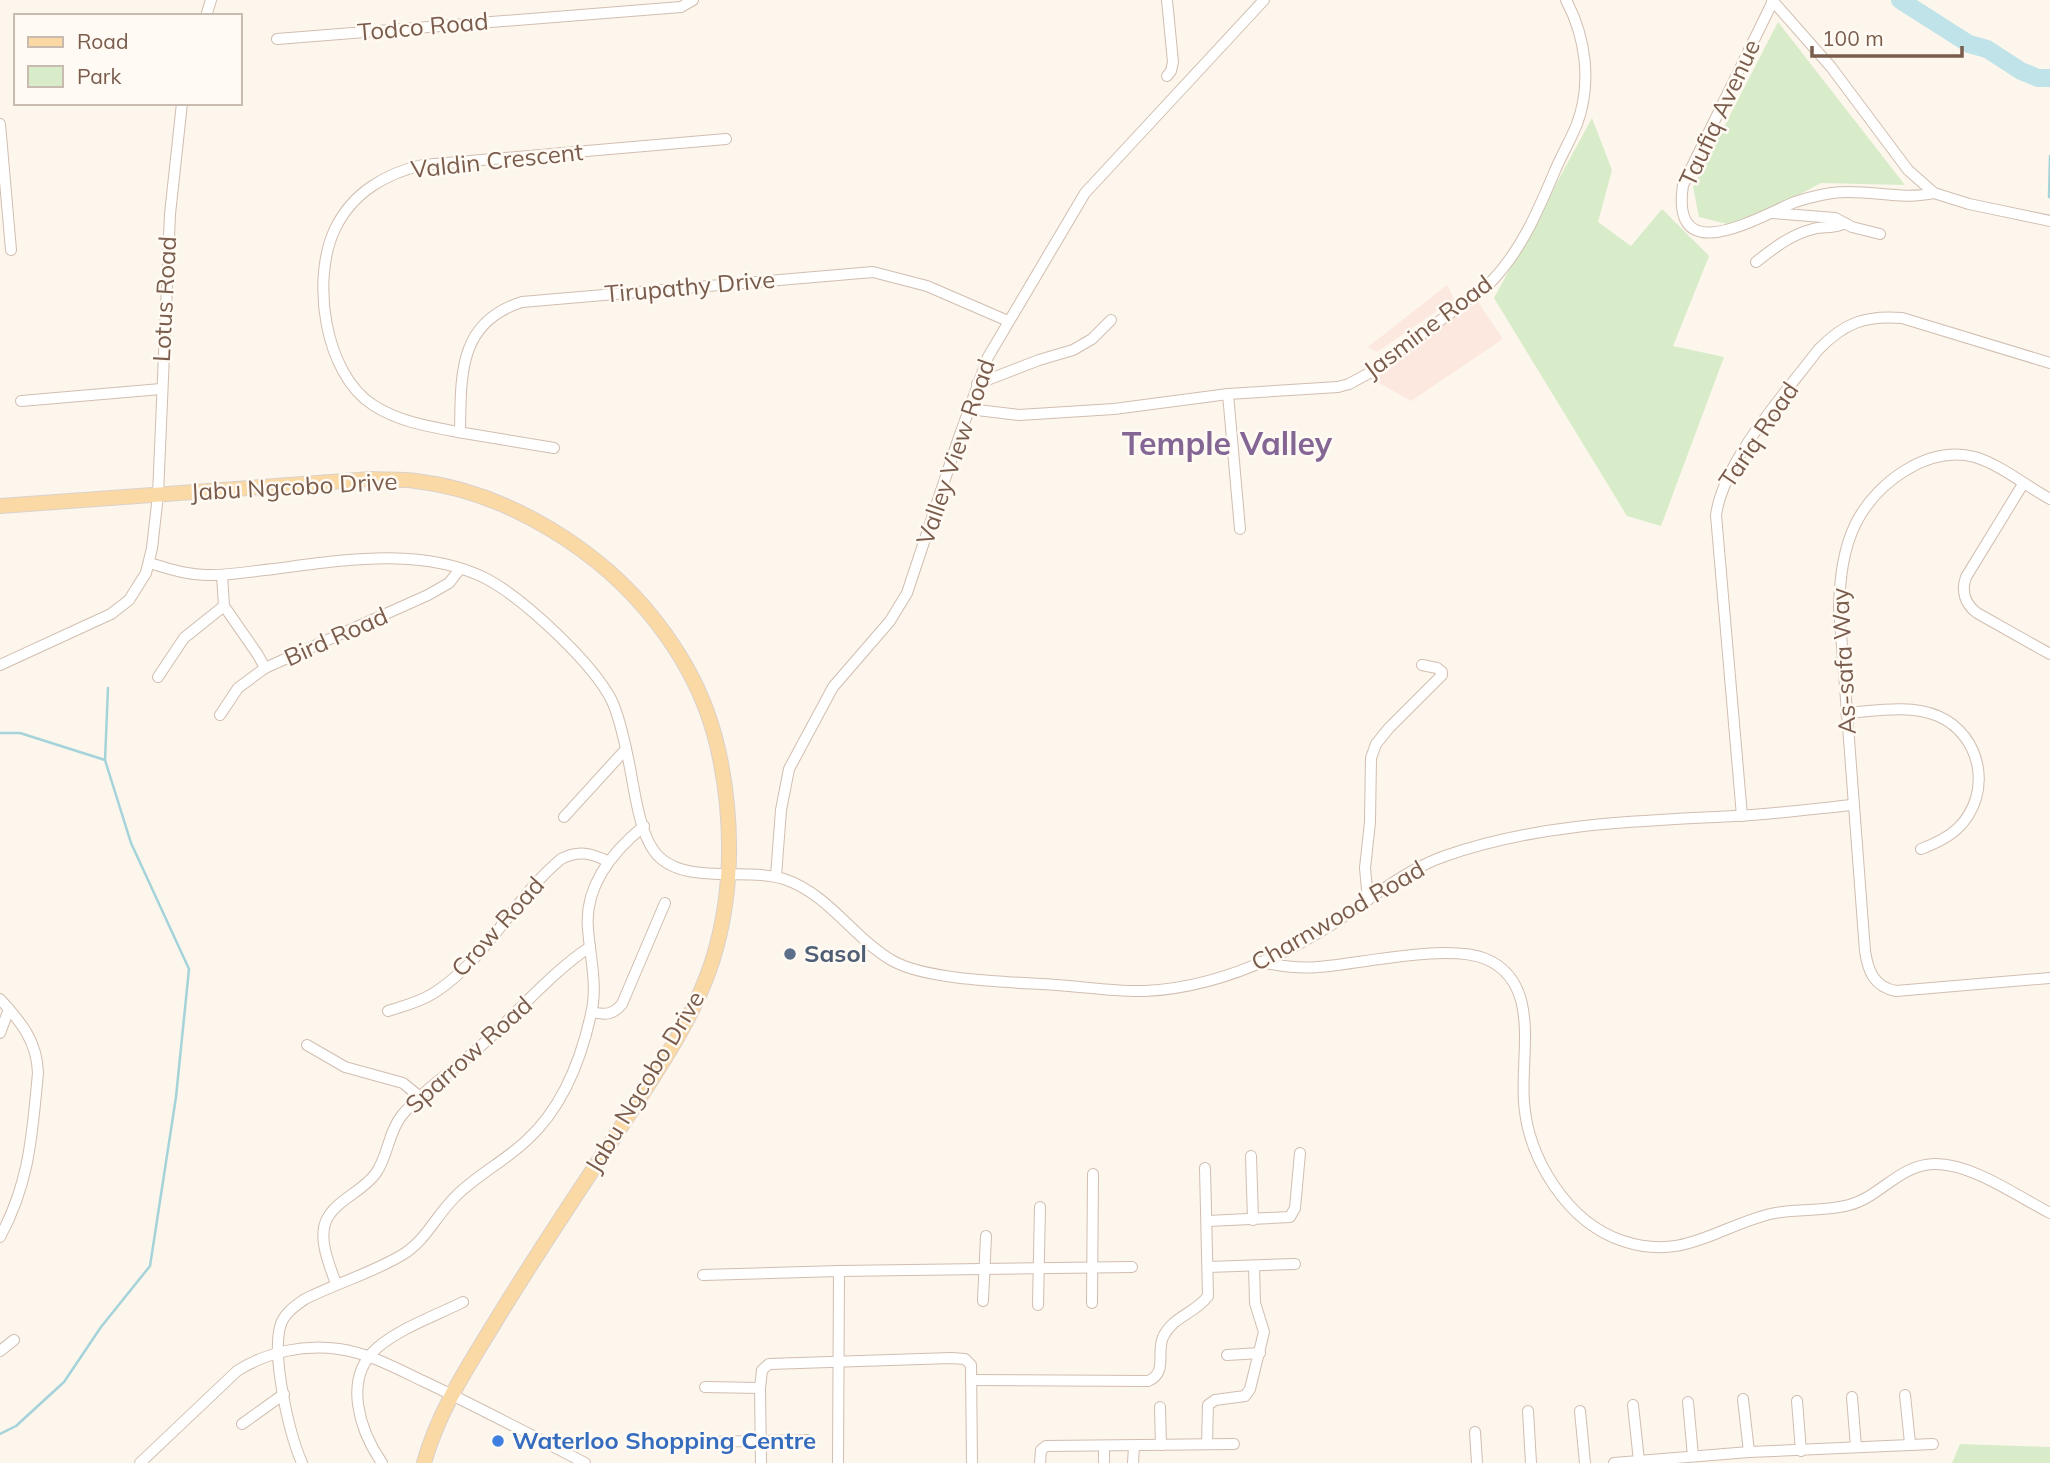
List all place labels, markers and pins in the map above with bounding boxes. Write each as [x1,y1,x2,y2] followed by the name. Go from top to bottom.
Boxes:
[804,938,867,968] place label: Sasol
[782,946,798,962] marker: Sasol
[512,1425,816,1455] place label: Waterloo Shopping Centre
[490,1433,506,1449] marker: Waterloo Shopping Centre

